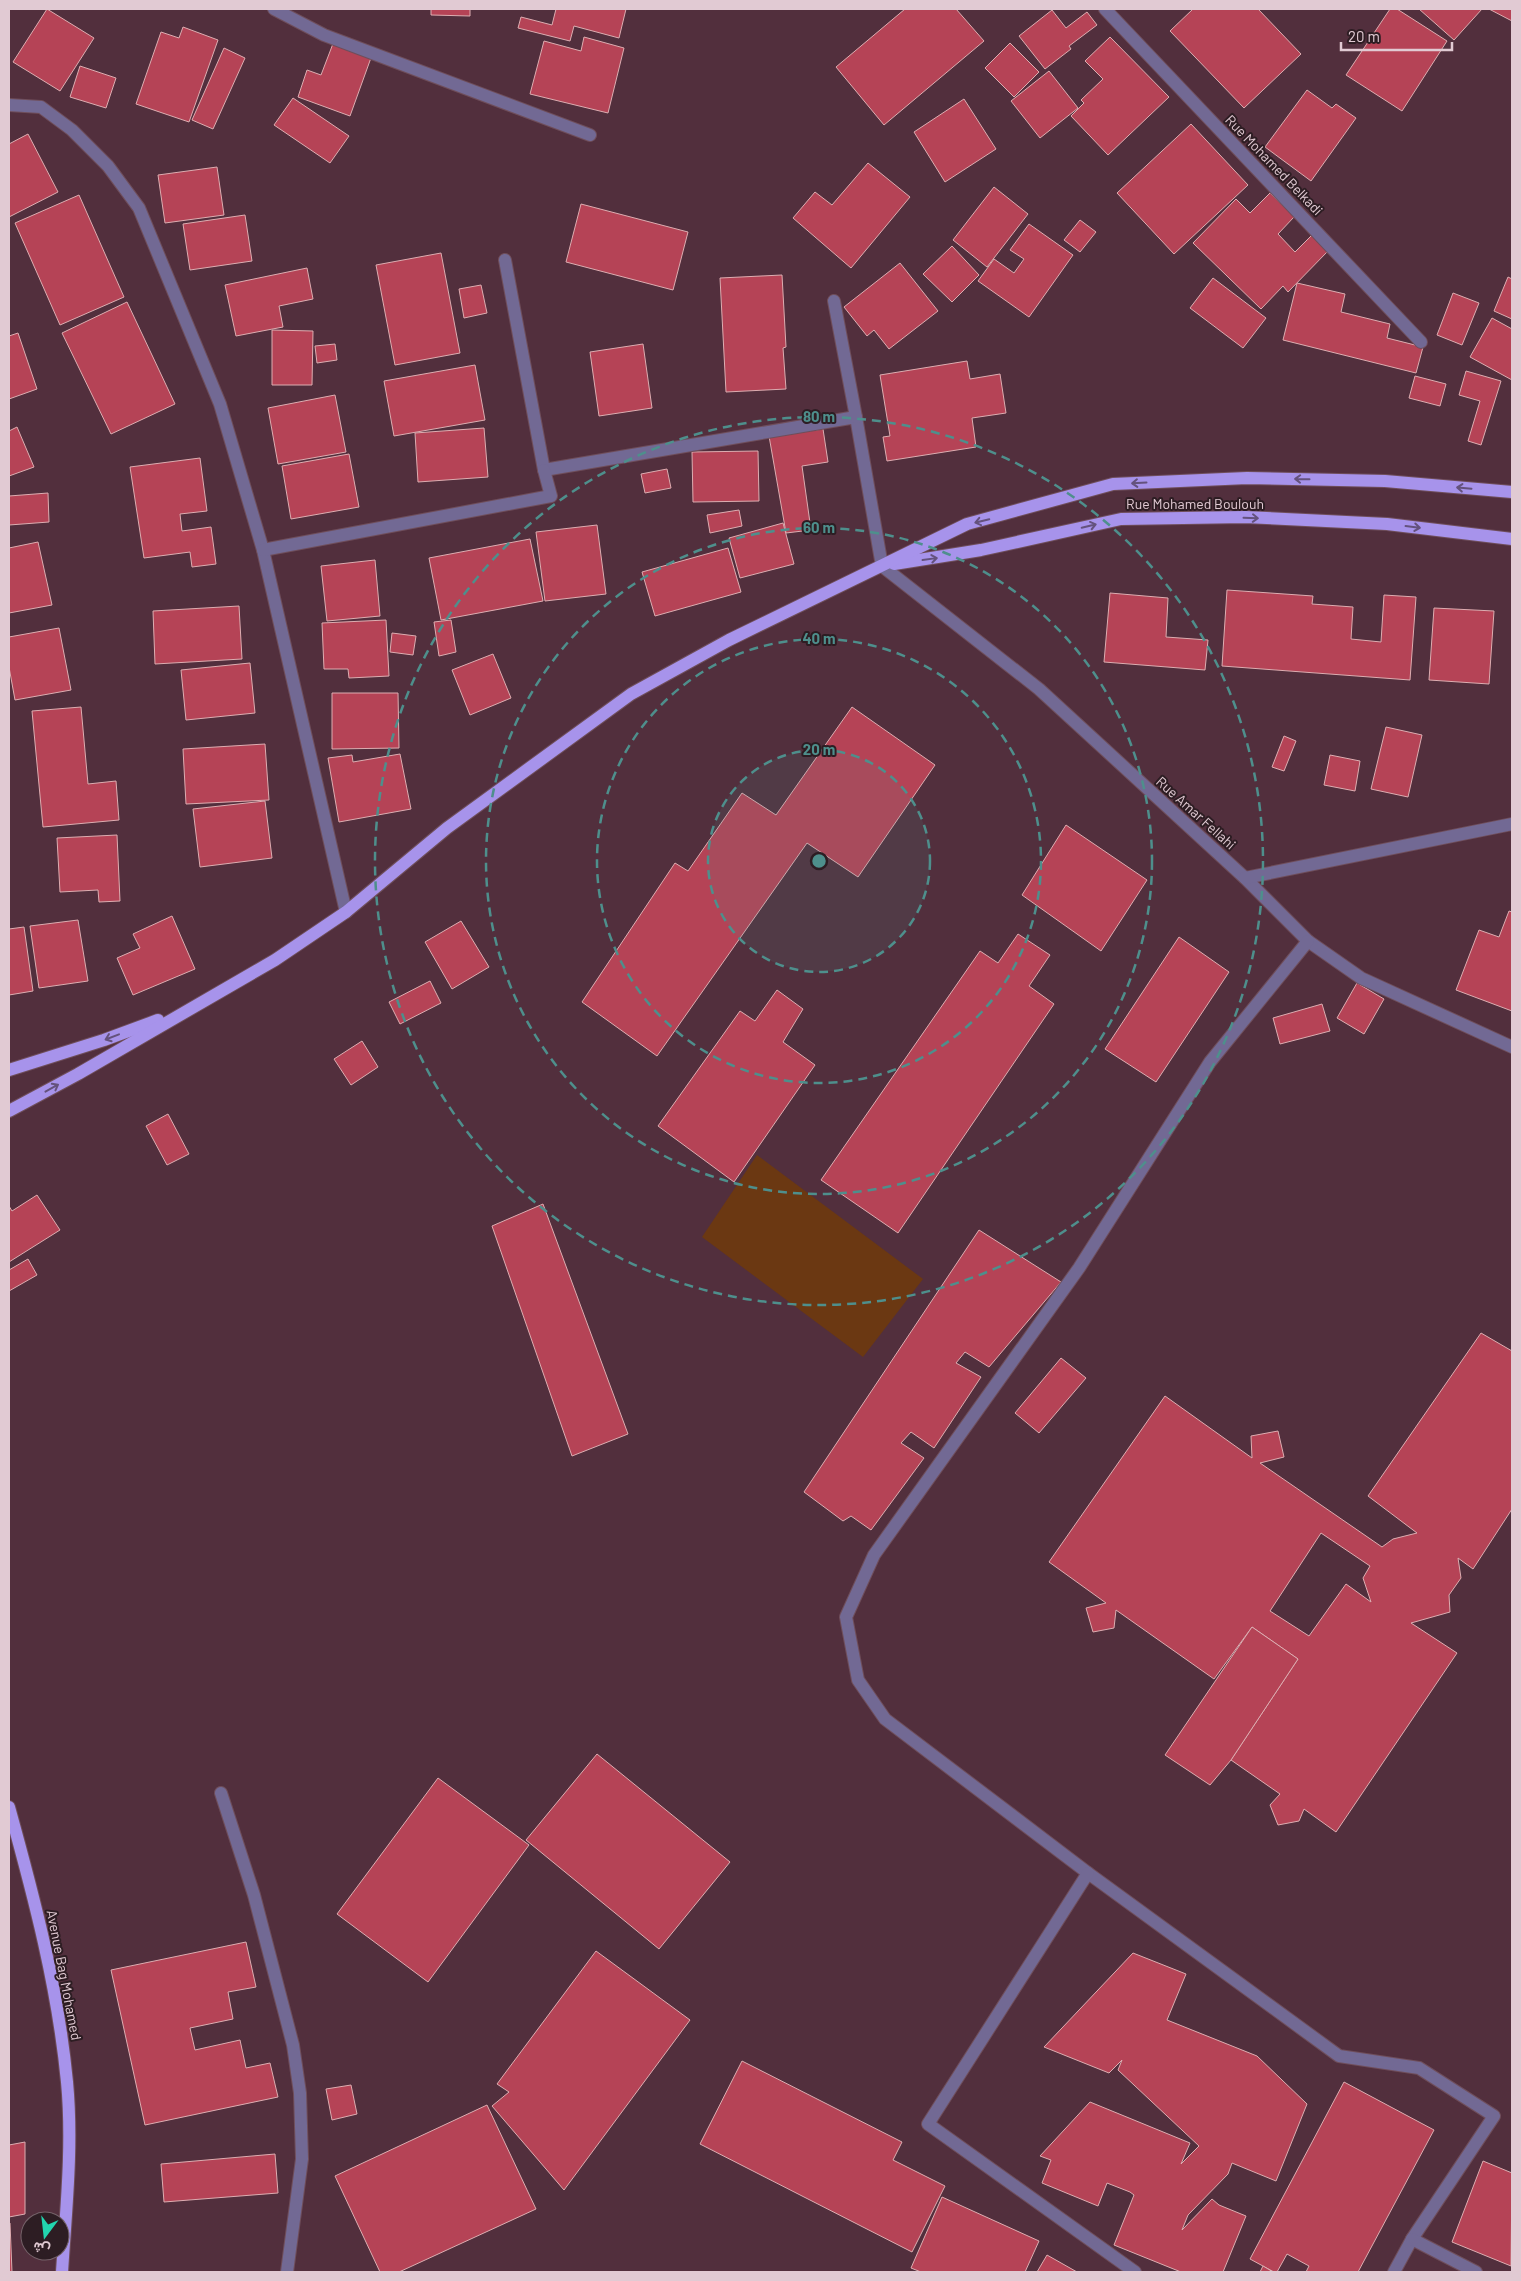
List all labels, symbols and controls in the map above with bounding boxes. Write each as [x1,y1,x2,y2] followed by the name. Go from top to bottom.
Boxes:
[1341,20,1452,52] scale bar
[1348,27,1380,45] text: 20 m
[1222,111,1327,218] street label: Rue Mohamed Belkadi
[803,407,835,425] text: 80 m
[1294,475,1310,484] one-way arrow
[1131,479,1147,488] one-way arrow
[1456,483,1472,493] one-way arrow
[1126,495,1264,512] street label: Rue Mohamed Boulouh
[1243,513,1259,522] one-way arrow
[974,517,990,526] one-way arrow
[803,518,835,536] text: 60 m
[1081,521,1097,530] one-way arrow
[1405,522,1421,532] one-way arrow
[922,554,938,564] one-way arrow
[802,629,836,647] text: 40 m
[803,740,835,758] text: 20 m
[1153,773,1240,853] street label: Rue Amar Fellahi
[810,852,828,870] centre of rings
[105,1033,120,1042] one-way arrow
[44,1083,59,1092] one-way arrow
[44,1908,85,2041] street label: Avenue Bag Mohamed
[20,2211,70,2261] north arrow
[31,2238,52,2259] text: ش

